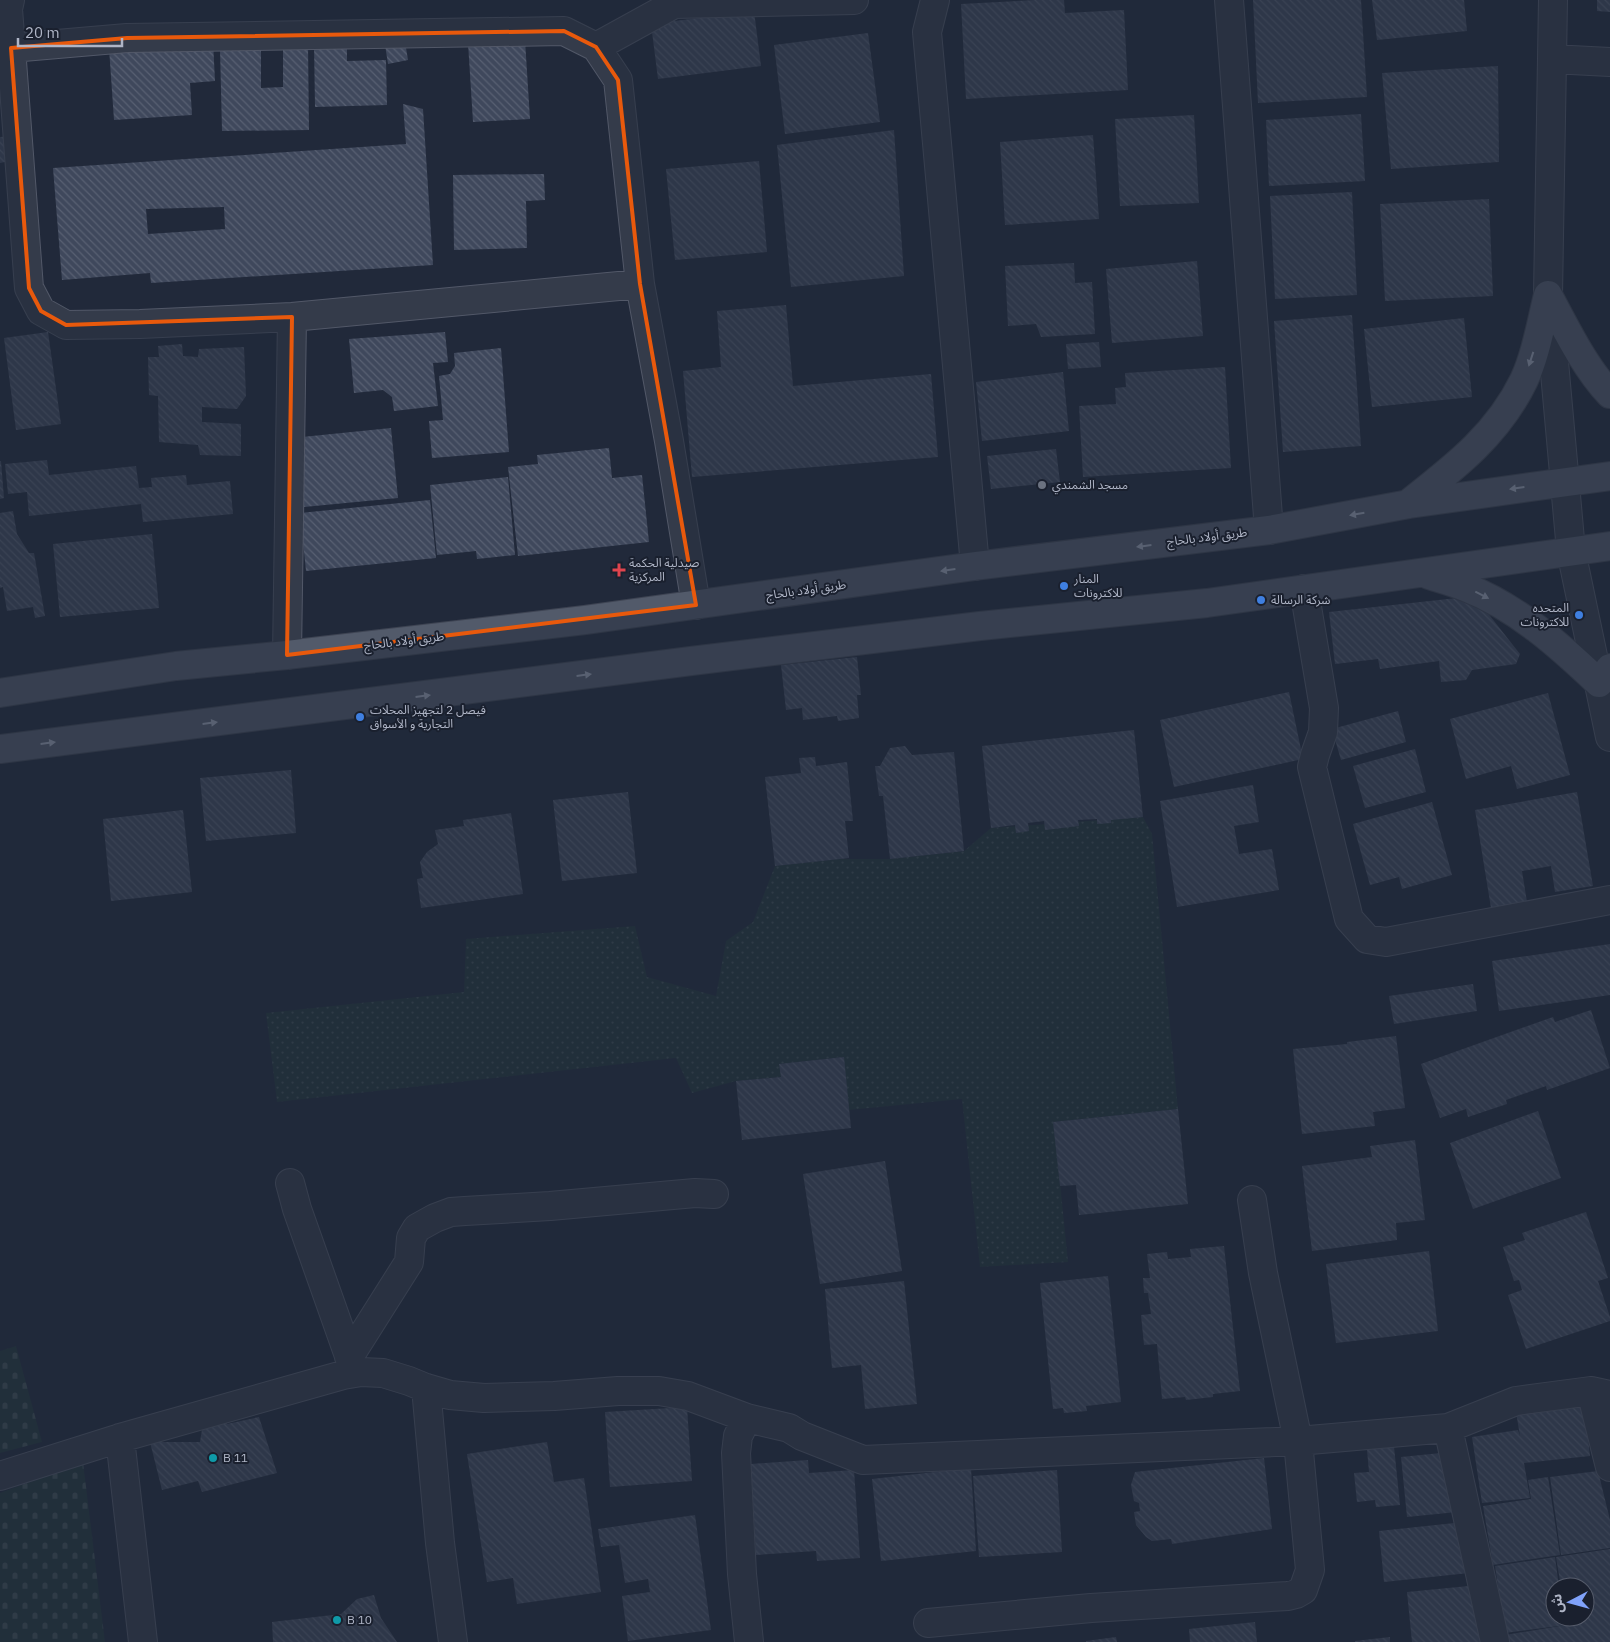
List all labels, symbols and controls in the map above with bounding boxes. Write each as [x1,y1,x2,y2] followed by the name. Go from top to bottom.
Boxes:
[18,15,121,47] scale bar
[25,23,60,42] text: 20 m
[1527,352,1535,367] one-way arrow
[1052,477,1128,495] place label: مسجد الشمندي
[1036,479,1048,491] marker: مسجد الشمندي
[1509,485,1525,493] one-way arrow
[1348,510,1364,518] one-way arrow
[1166,524,1248,551] street label: طريق أولاد بالحاج
[1136,542,1152,550] one-way arrow
[629,555,700,584] place label: صيدلية الحكمة المركزية
[613,564,625,576] marker: صيدلية الحكمة المركزية
[940,566,956,574] one-way arrow
[1073,571,1122,600] place label: المنار للاكترونات
[765,576,847,605] street label: طريق أولاد بالحاج
[1058,580,1070,592] marker: المنار للاكترونات
[1475,591,1489,599] one-way arrow
[1271,592,1331,607] place label: شركة الرسالة
[1255,594,1267,606] marker: شركة الرسالة
[1521,600,1569,629] place label: المتحده للاكترونات
[1573,609,1585,621] marker: المتحده للاكترونات
[363,628,445,655] street label: طريق أولاد بالحاج
[576,671,592,679] one-way arrow
[415,691,431,699] one-way arrow
[370,702,486,731] place label: فيصل 2 لتجهيز المحلات التجارية و الأسواق
[354,711,366,723] marker: فيصل 2 لتجهيز المحلات التجارية و الأسواق
[202,719,218,727] one-way arrow
[41,739,57,747] one-way arrow
[223,1450,248,1465] place label: B 11
[207,1452,219,1464] marker: B 11
[1545,1577,1595,1627] north arrow
[1547,1593,1567,1614] text: ش
[347,1612,372,1627] place label: B 10
[331,1614,343,1626] marker: B 10

